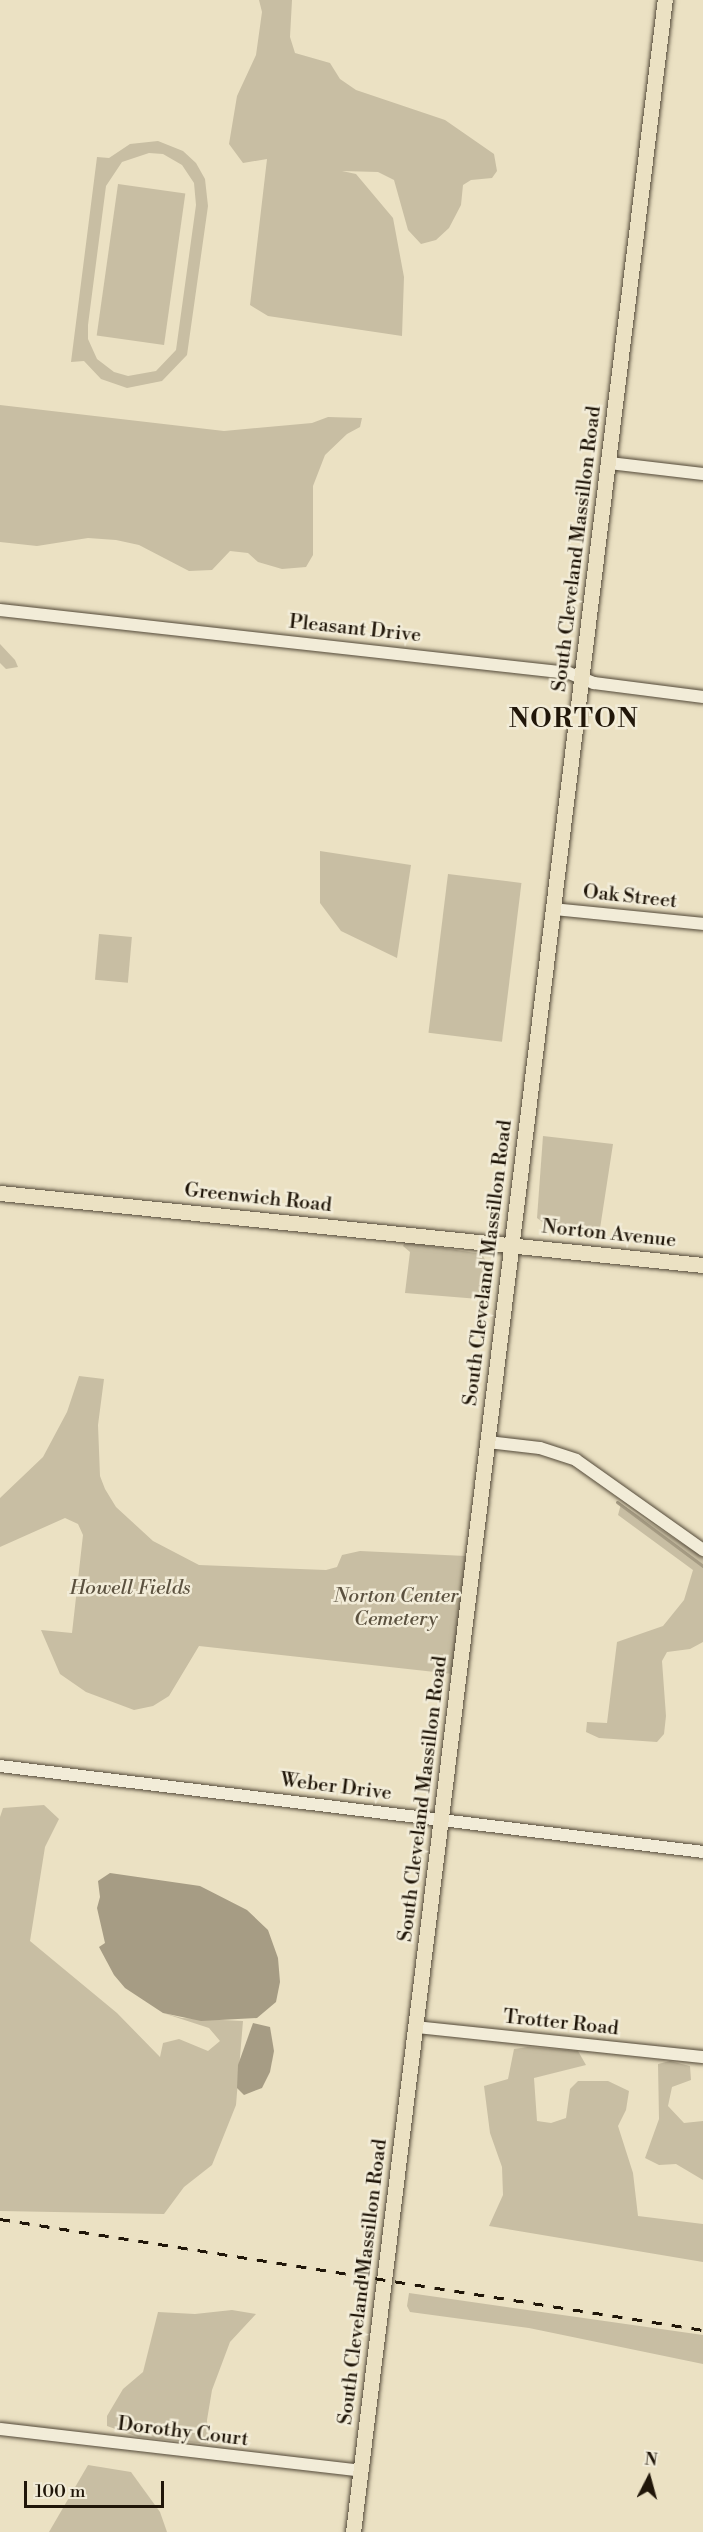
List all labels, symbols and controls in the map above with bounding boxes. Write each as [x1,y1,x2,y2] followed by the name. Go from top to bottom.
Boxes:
[548,405,606,693] street label: South Cleveland Massillon Road
[288,610,422,648] street label: Pleasant Drive
[509,704,639,736] district label: NORTON
[582,880,678,914] street label: Oak Street
[459,1119,517,1407] street label: South Cleveland Massillon Road
[183,1178,333,1218] street label: Greenwich Road
[541,1215,677,1253] street label: Norton Avenue
[70,1576,190,1600] park label: Howell Fields
[333,1585,459,1632] park label: Norton Center Cemetery
[394,1655,452,1943] street label: South Cleveland Massillon Road
[279,1768,393,1806] street label: Weber Drive
[502,2005,620,2041] street label: Trotter Road
[334,2138,392,2426] street label: South Cleveland Massillon Road
[116,2412,250,2452] street label: Dorothy Court
[619,2448,679,2508] north arrow
[644,2449,658,2471] text: N
[27,2469,166,2507] scale bar
[35,2480,86,2503] text: 100 m

